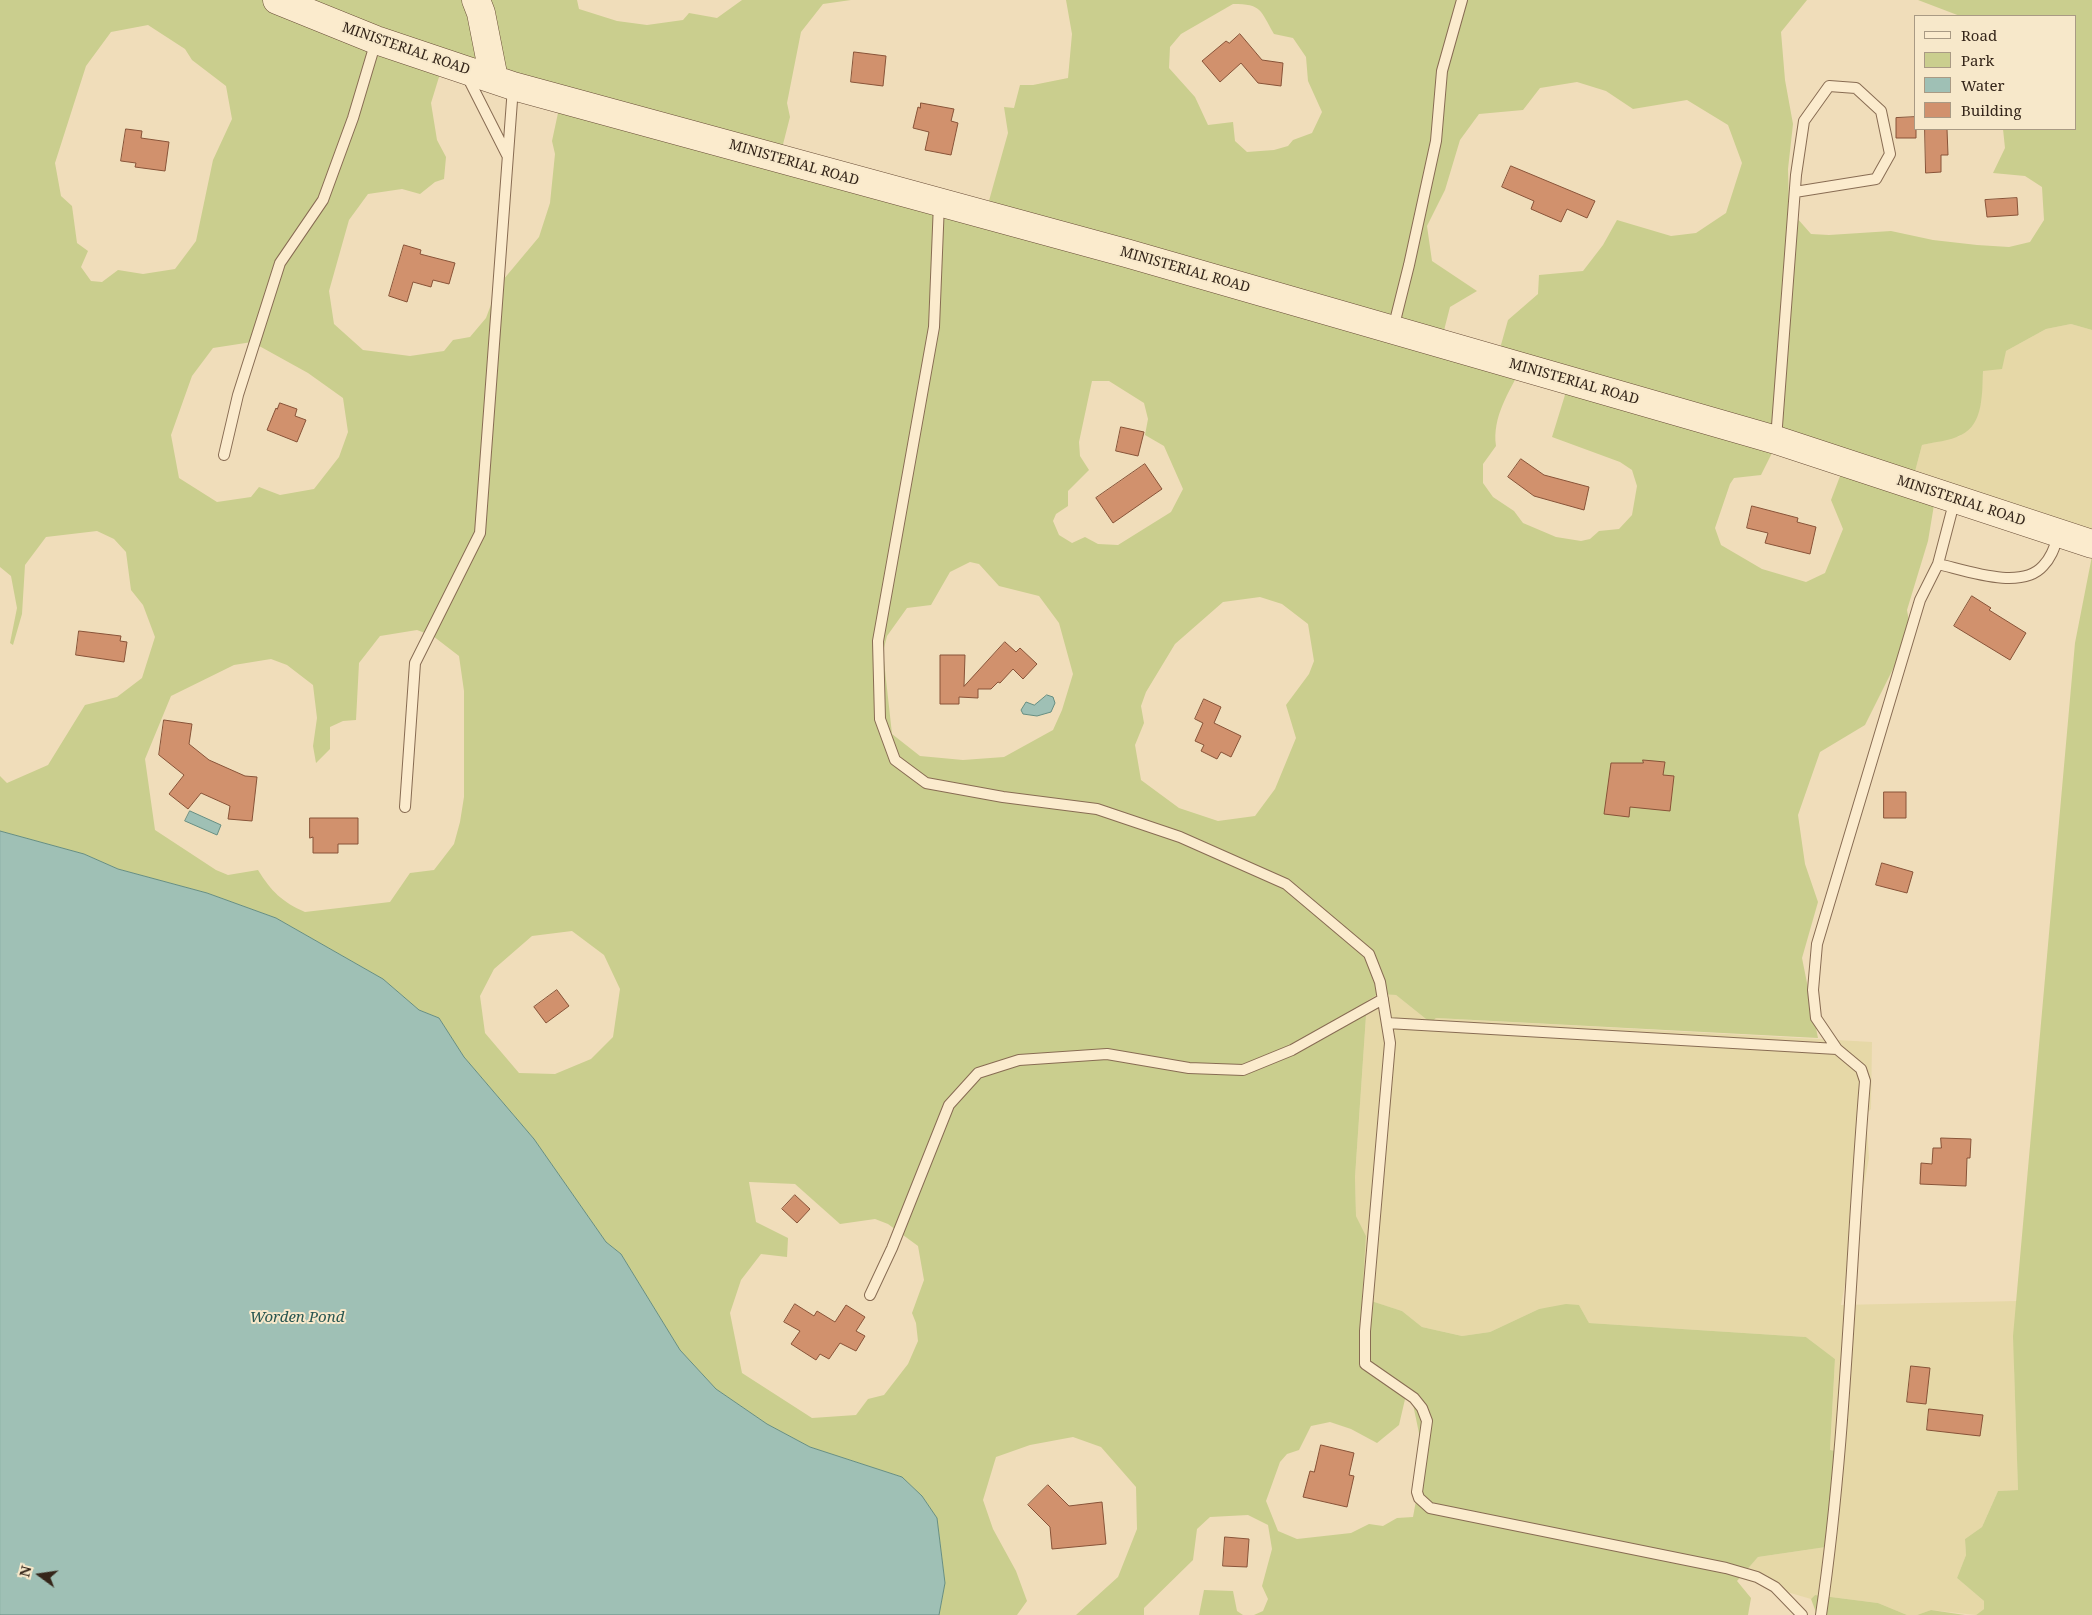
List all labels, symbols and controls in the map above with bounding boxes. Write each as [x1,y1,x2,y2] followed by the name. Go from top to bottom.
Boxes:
[1914,15,2077,130] legend
[340,19,472,79] street label: MINISTERIAL ROAD
[1961,25,1997,45] text: Road
[1961,50,1994,70] text: Park
[1961,75,2004,95] text: Water
[1961,100,2022,120] text: Building
[727,136,861,190] street label: MINISTERIAL ROAD
[1118,243,1252,297] street label: MINISTERIAL ROAD
[1507,355,1641,409] street label: MINISTERIAL ROAD
[1895,472,2027,530] street label: MINISTERIAL ROAD
[250,1309,344,1327] water label: Worden Pond
[15,1550,65,1600] north arrow
[14,1564,36,1579] text: N

